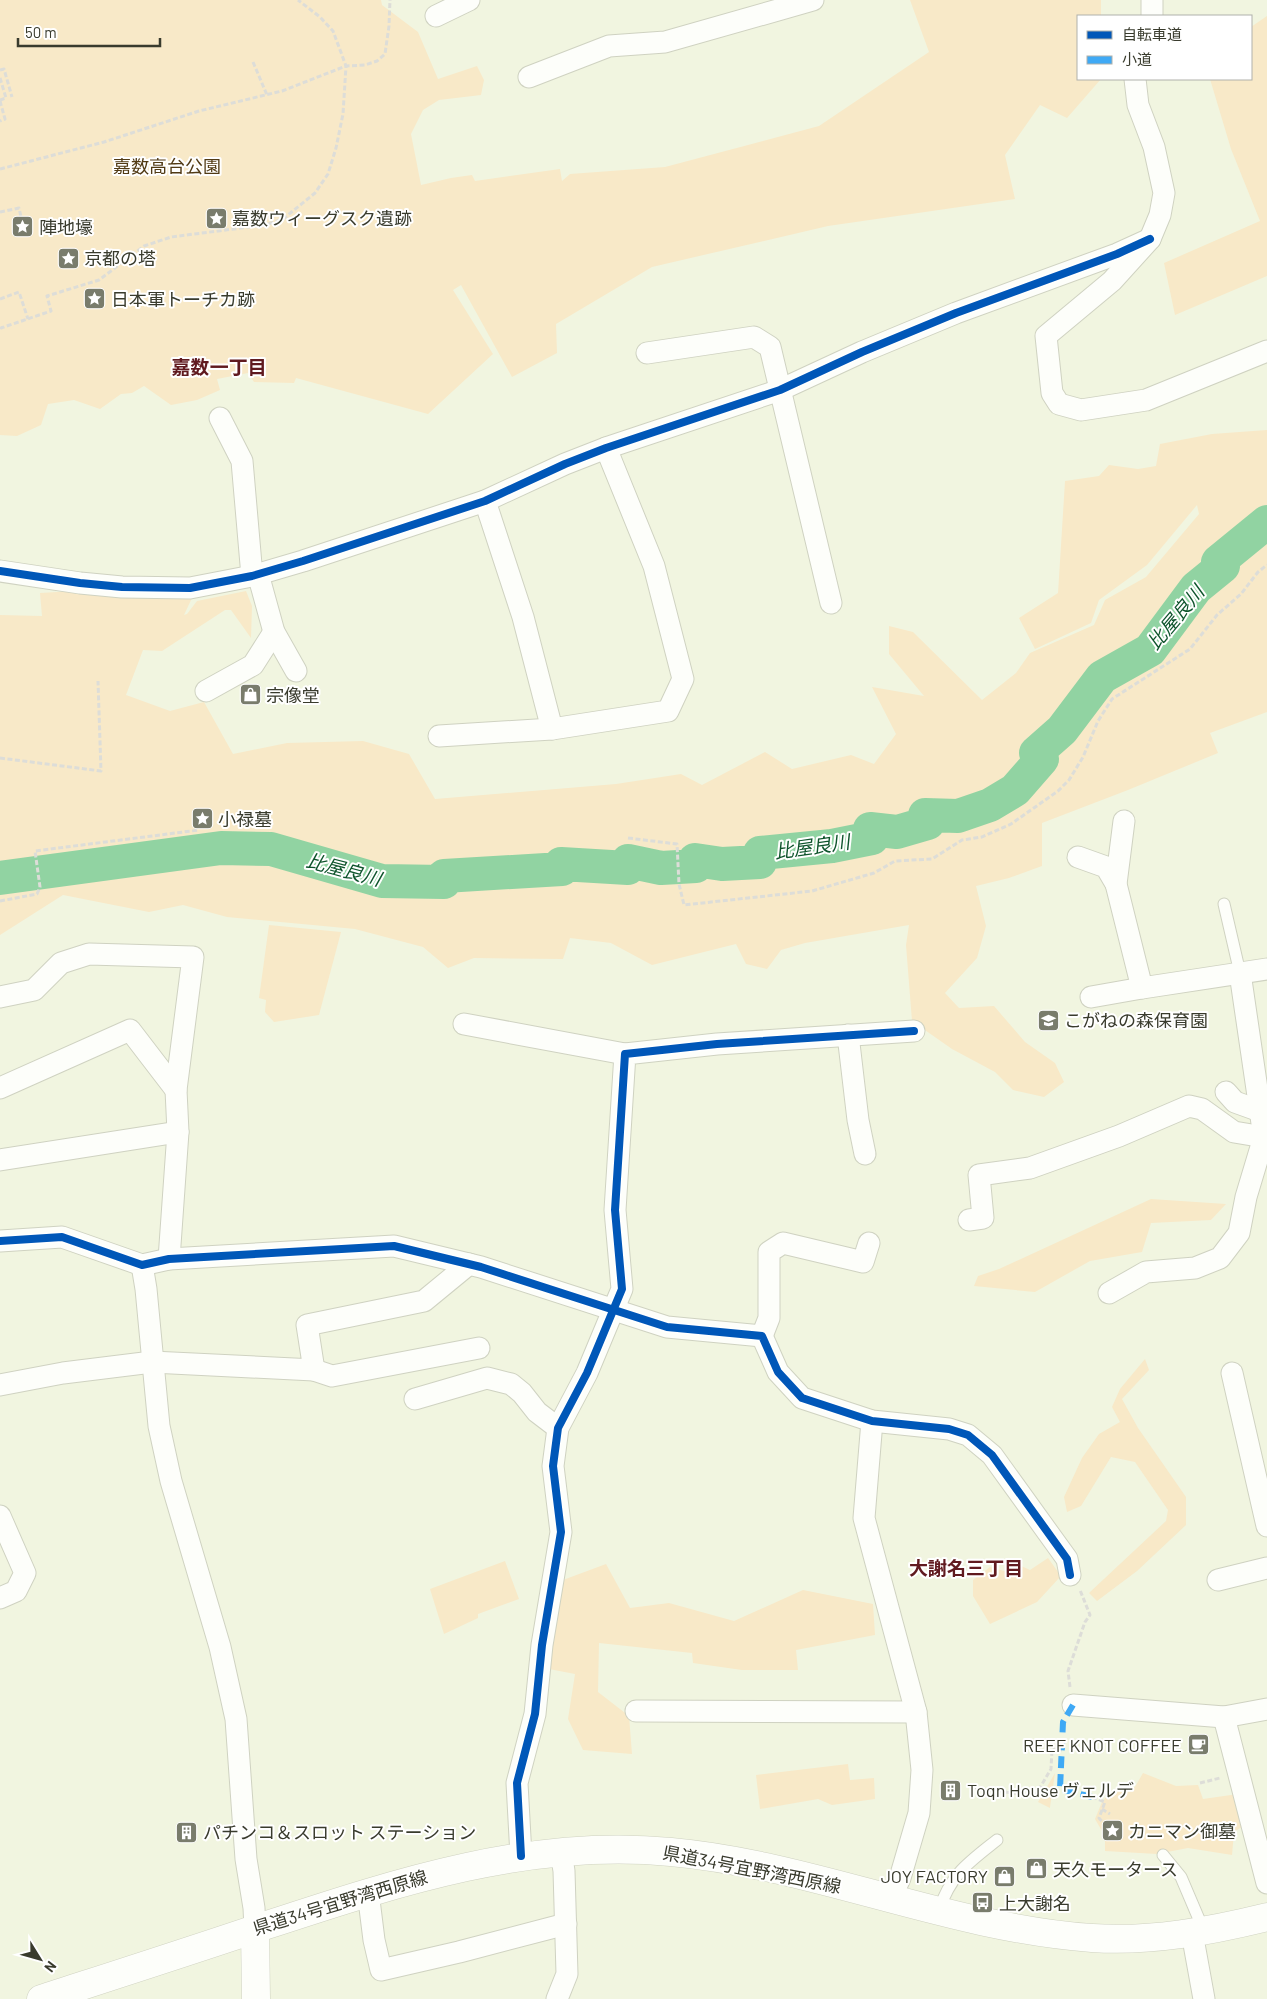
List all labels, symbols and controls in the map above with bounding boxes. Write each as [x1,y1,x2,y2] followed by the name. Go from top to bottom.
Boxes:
[18,15,160,47] scale bar
[1077,15,1252,80] legend
[25,23,57,41] text: 50 m
[1122,25,1182,43] text: 自転車道
[1122,50,1152,68] text: 小道
[113,155,221,177] park label: 嘉数高台公園
[204,206,228,230] place icon: 嘉数ウィーグスク遺跡
[232,207,412,229] place label: 嘉数ウィーグスク遺跡
[11,215,35,239] place icon: 陣地壕
[39,216,93,238] place label: 陣地壕
[56,246,80,270] place icon: 京都の塔
[84,247,156,269] place label: 京都の塔
[83,287,107,311] place icon: 日本軍トーチカ跡
[111,288,255,310] place label: 日本軍トーチカ跡
[171,355,267,378] district label: 嘉数一丁目
[1142,579,1210,654] water label: 比屋良川
[238,683,262,707] shop icon: 宗像堂
[266,684,320,706] place label: 宗像堂
[190,807,214,831] place icon: 小禄墓
[218,808,272,830] place label: 小禄墓
[773,829,853,863] water label: 比屋良川
[304,848,386,890] water label: 比屋良川
[1036,1008,1060,1032] school or university icon: こがねの森保育園
[1064,1009,1208,1031] place label: こがねの森保育園
[909,1556,1023,1579] district label: 大謝名三丁目
[1186,1733,1210,1757] cafe icon: REEF KNOT COFFEE
[1023,1734,1182,1756] place label: REEF KNOT COFFEE
[939,1778,963,1802] building icon: Toqn House ヴェルデ
[967,1779,1134,1801] place label: Toqn House ヴェルデ
[1100,1819,1124,1843] place icon: カニマン御墓
[175,1820,199,1844] building icon: パチンコ＆スロット ステーション
[1128,1820,1236,1842] place label: カニマン御墓
[203,1821,476,1843] place label: パチンコ＆スロット ステーション
[661,1841,843,1897] street label: 県道34号宜野湾西原線
[1025,1857,1049,1881] shop icon: 天久モータース
[1053,1858,1178,1880] place label: 天久モータース
[992,1864,1016,1888] shop icon: JOY FACTORY
[250,1865,430,1939] street label: 県道34号宜野湾西原線
[881,1865,988,1887] place label: JOY FACTORY
[971,1891,995,1915] bus stop icon: 上大謝名
[999,1892,1071,1914] place label: 上大謝名
[15,1934,65,1984] north arrow
[41,1958,60,1976] text: N

